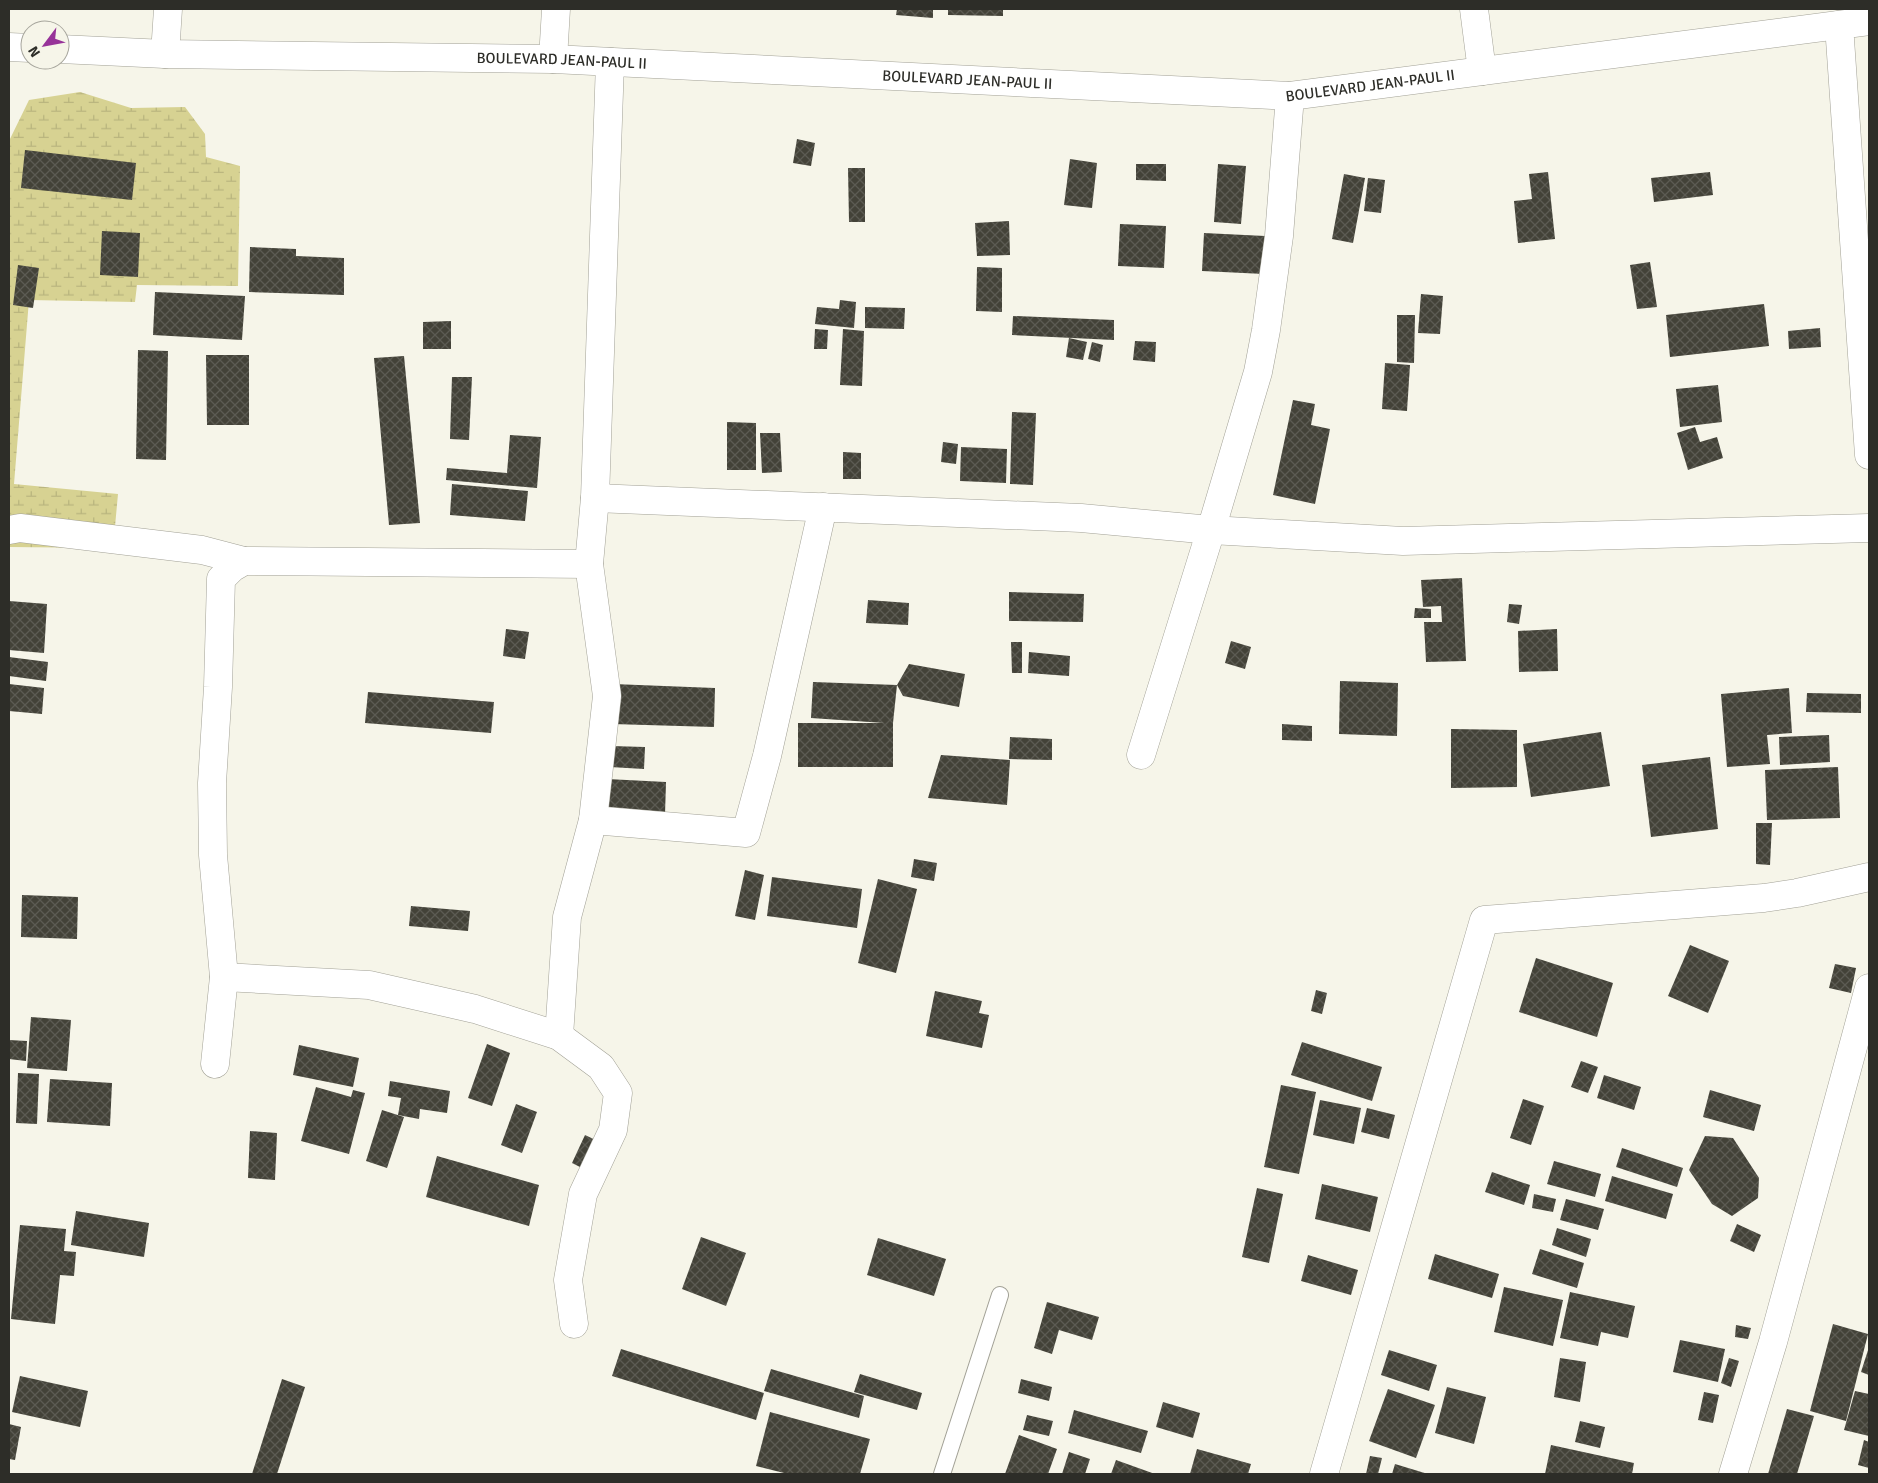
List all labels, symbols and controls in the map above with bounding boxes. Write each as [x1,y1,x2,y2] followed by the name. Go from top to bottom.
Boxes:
[20,20,70,70] north arrow
[25,43,44,60] text: N
[477,49,647,73] street label: BOULEVARD JEAN-PAUL II
[1285,66,1456,105] street label: BOULEVARD JEAN-PAUL II
[882,67,1053,93] street label: BOULEVARD JEAN-PAUL II

